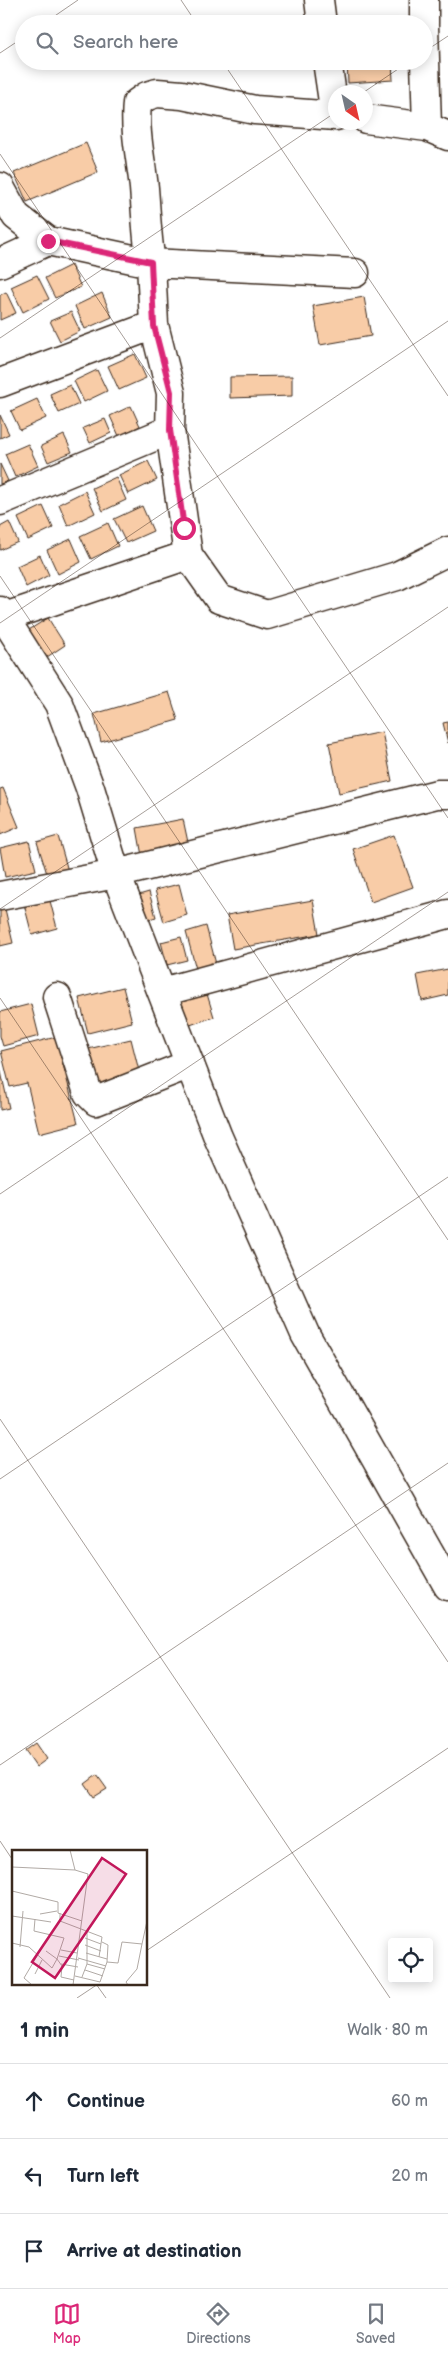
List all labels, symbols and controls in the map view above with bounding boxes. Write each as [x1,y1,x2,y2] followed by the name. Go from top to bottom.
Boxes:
[15,15,433,70] search box
[33,29,61,57] icon: search
[73,31,178,54] text: Search here
[328,85,373,130] north arrow
[37,230,60,253] route end
[173,517,196,540] route start
[12,1850,148,1986] inset map
[388,1938,433,1983] map controls
[388,1938,433,1983] button: locate
[20,2018,69,2043] text: 1 min
[347,2021,428,2040] text: Walk · 80 m
[20,2087,48,2115] icon: ahead
[67,2090,145,2113] text: Continue
[391,2092,428,2111] text: 60 m
[20,2162,48,2190] icon: left
[67,2165,139,2188] text: Turn left
[392,2167,428,2186] text: 20 m
[20,2237,48,2265] icon: arrive
[67,2240,242,2263] text: Arrive at destination
[53,2300,81,2347] tab: Map
[186,2300,251,2347] tab: Directions
[356,2300,395,2347] tab: Saved

